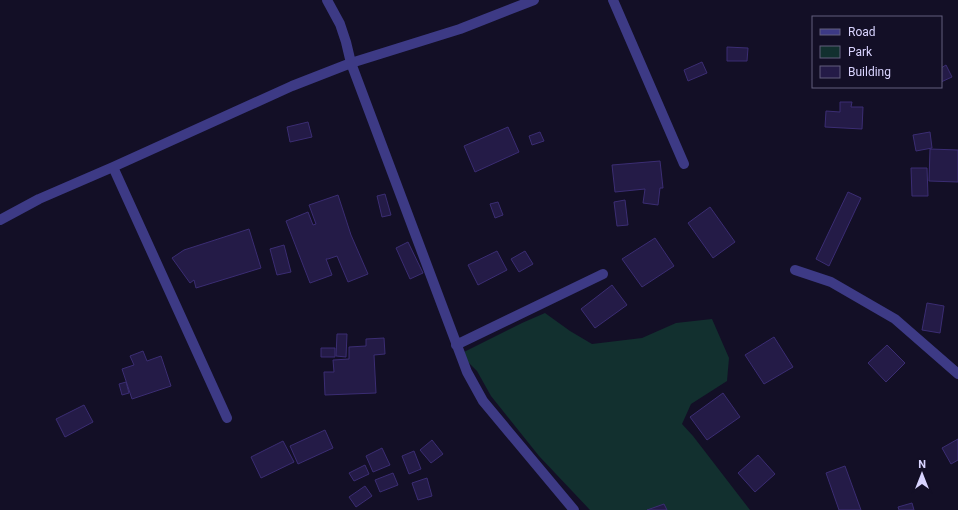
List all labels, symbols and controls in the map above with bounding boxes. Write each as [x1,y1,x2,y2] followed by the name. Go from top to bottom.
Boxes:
[812,16,942,88] legend
[848,25,876,39] text: Road
[848,45,873,59] text: Park
[848,65,891,79] text: Building
[902,454,942,494] north arrow
[918,458,926,471] text: N

